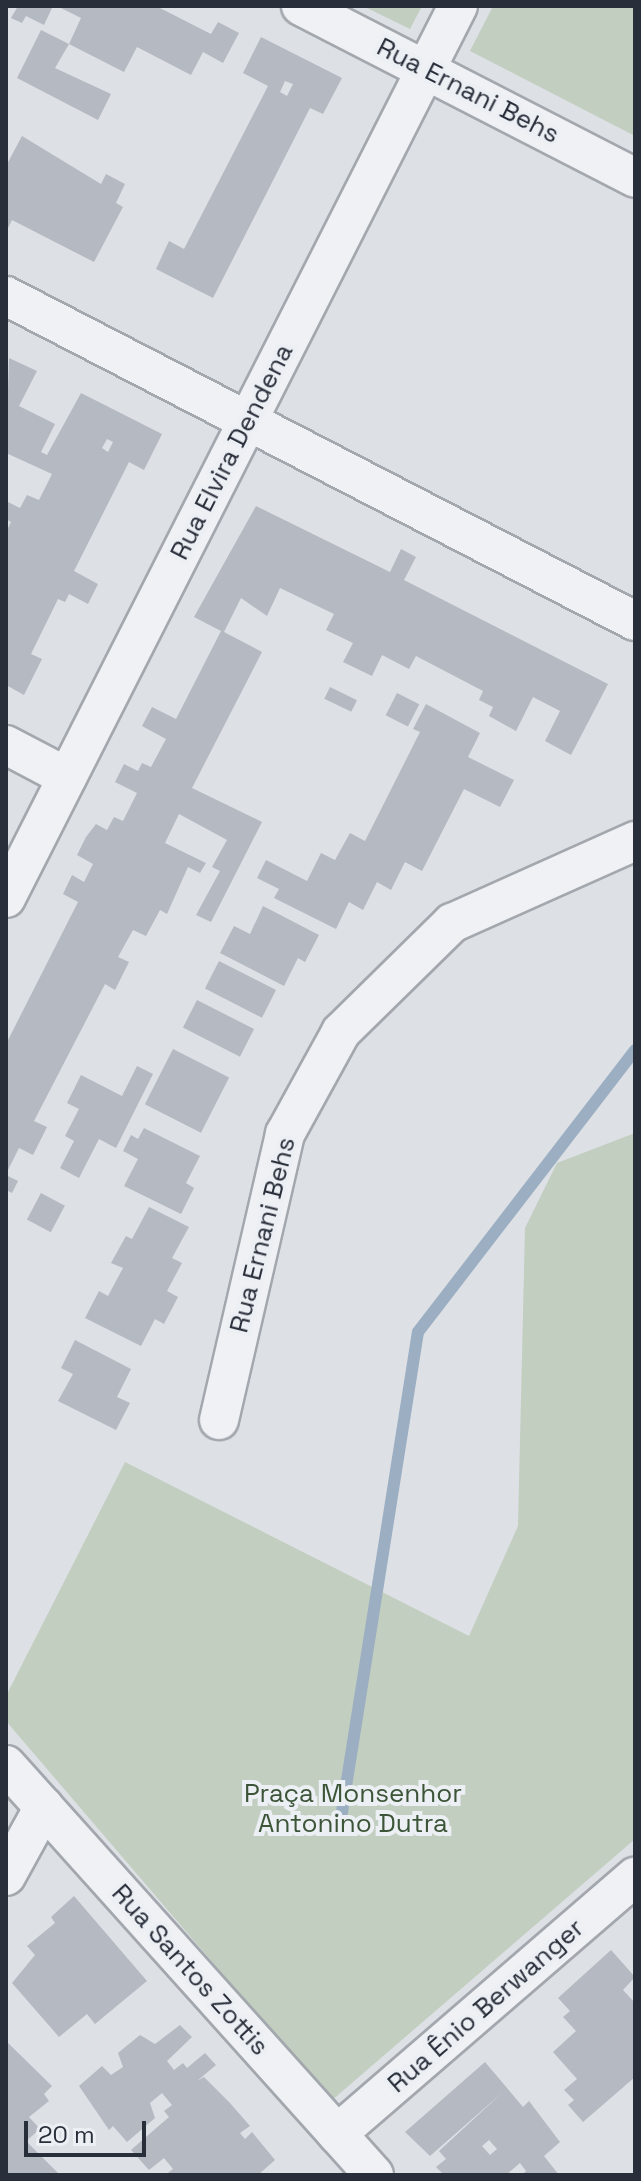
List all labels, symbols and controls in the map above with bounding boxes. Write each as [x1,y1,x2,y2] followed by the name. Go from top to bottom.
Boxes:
[372,32,564,150] street label: Rua Ernani Behs
[164,339,300,565] street label: Rua Elvira Dendena
[224,1134,302,1336] street label: Rua Ernani Behs
[244,1778,462,1840] park label: Praça Monsenhor Antonino Dutra
[105,1878,275,2062] street label: Rua Santos Zottis
[382,1912,590,2100] street label: Rua Ênio Berwanger
[28,2105,150,2155] scale bar
[38,2119,95,2150] text: 20 m

